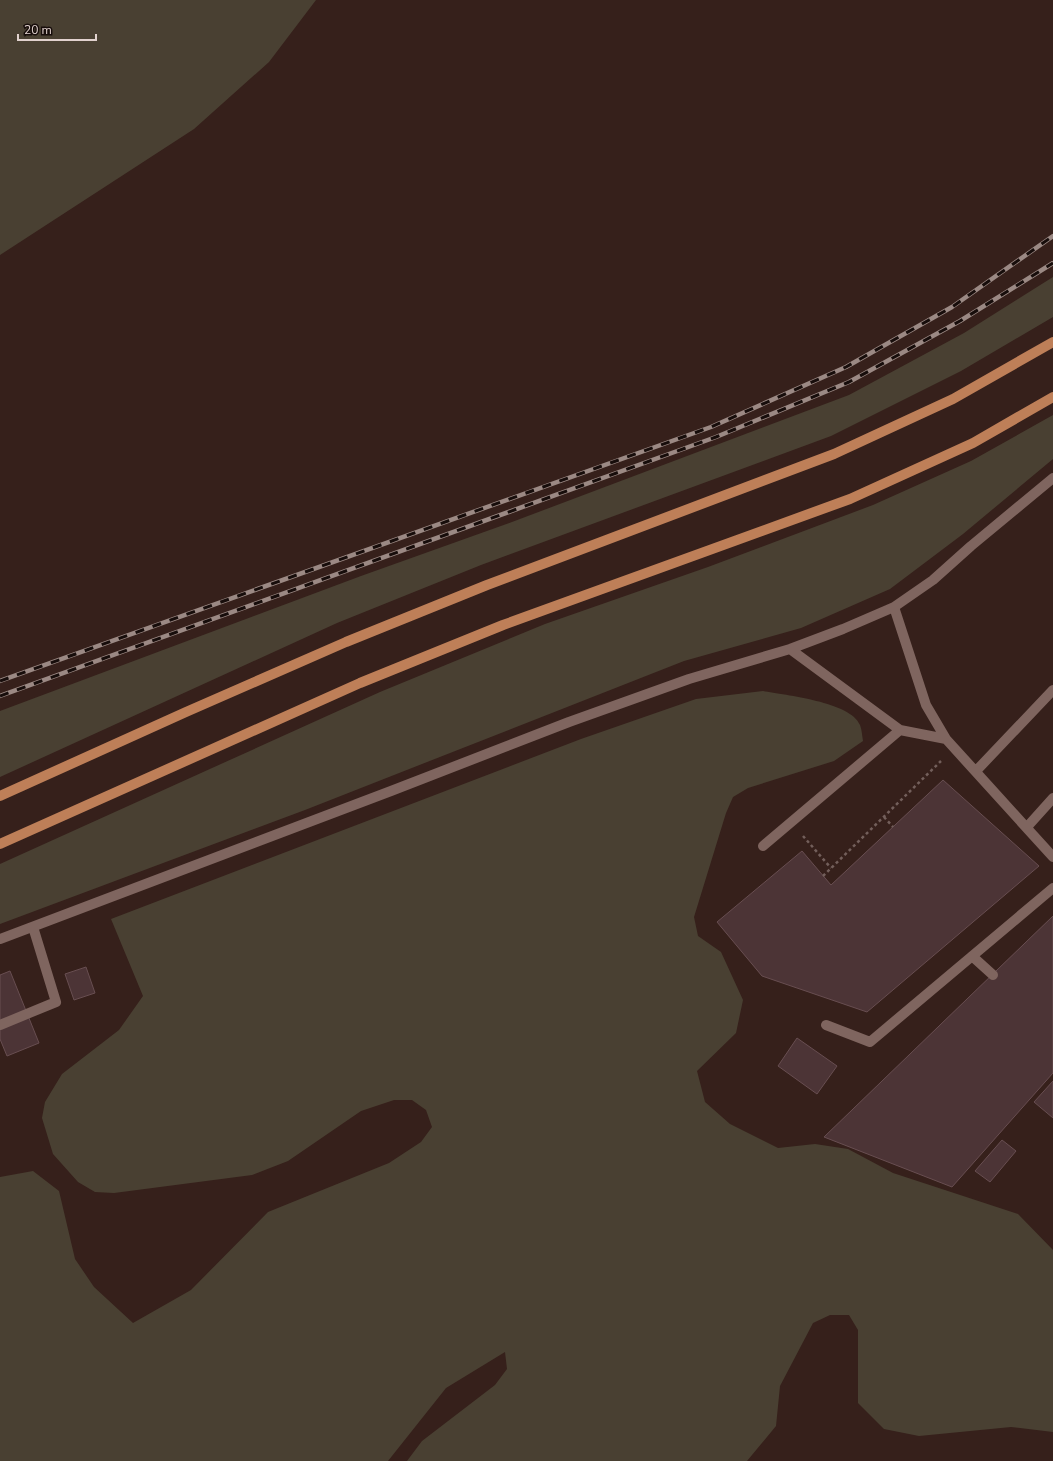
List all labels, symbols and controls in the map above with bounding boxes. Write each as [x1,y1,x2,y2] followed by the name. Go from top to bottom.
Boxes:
[18,16,96,42] scale bar
[24,22,52,38] text: 20 m

